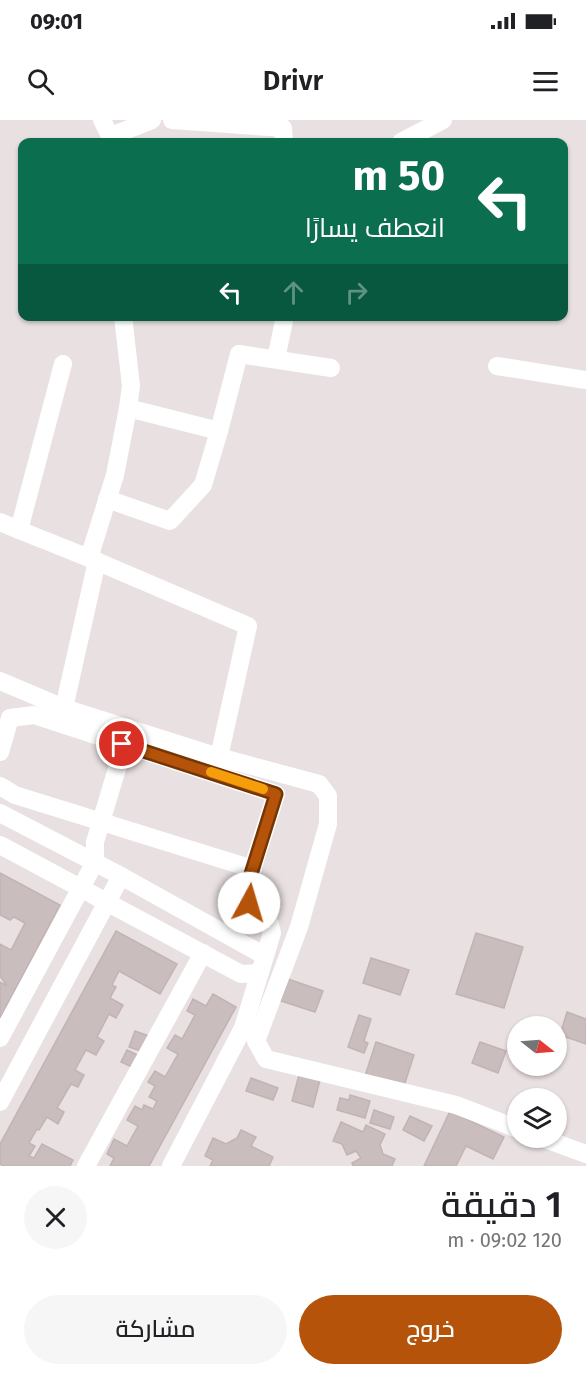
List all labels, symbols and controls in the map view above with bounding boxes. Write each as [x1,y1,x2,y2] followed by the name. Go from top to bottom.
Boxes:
[30,8,83,35] text: 09:01
[24,65,57,98] icon: search
[263,65,323,97] text: Drivr
[529,65,562,98] icon: menu
[352,151,445,201] text: 50 m
[466,162,544,240] icon: left
[305,212,445,244] text: انعطف يسارًا
[214,276,247,309] icon: left
[277,276,310,309] icon: ahead
[340,276,373,309] icon: right
[96,718,147,769] pin
[105,727,138,760] icon: arrive
[217,871,281,935] position arrow
[507,1016,567,1076] north arrow
[507,1016,567,1148] map controls
[507,1088,567,1148] button: layers
[441,1183,562,1227] text: 1 دقيقة
[24,1186,87,1249] button: close
[447,1228,562,1252] text: 120 m · 09:02
[24,1295,287,1364] button: مشاركة
[299,1295,562,1364] button: خروج

